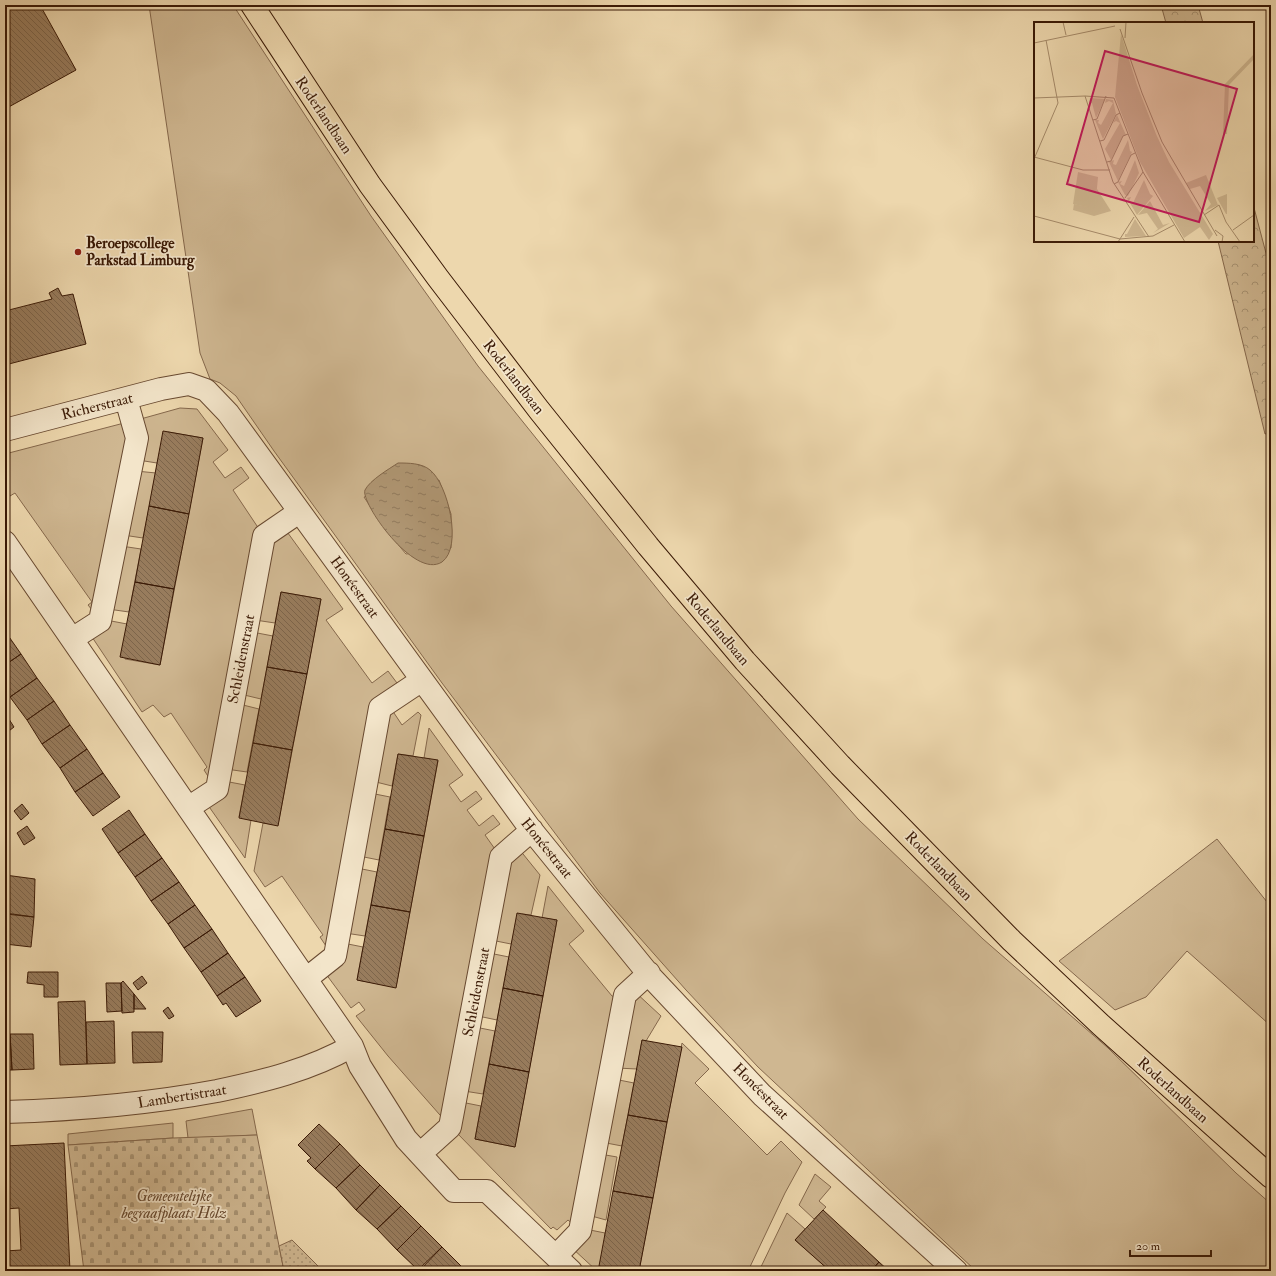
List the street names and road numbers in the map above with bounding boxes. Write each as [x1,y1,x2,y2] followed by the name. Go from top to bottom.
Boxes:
[291,73,357,158] street label: Roderlandbaan
[479,336,549,419] street label: Roderlandbaan
[59,388,135,425] street label: Richerstraat
[326,552,384,622] street label: Honéestraat
[682,589,754,670] street label: Roderlandbaan
[224,613,259,705] street label: Schleidenstraat
[516,814,577,883] street label: Honéestraat
[901,828,977,905] street label: Roderlandbaan
[459,946,494,1038] street label: Schleidenstraat
[1133,1053,1212,1128] street label: Roderlandbaan
[728,1059,793,1124] street label: Honéestraat
[136,1080,228,1113] street label: Lambertistraat

